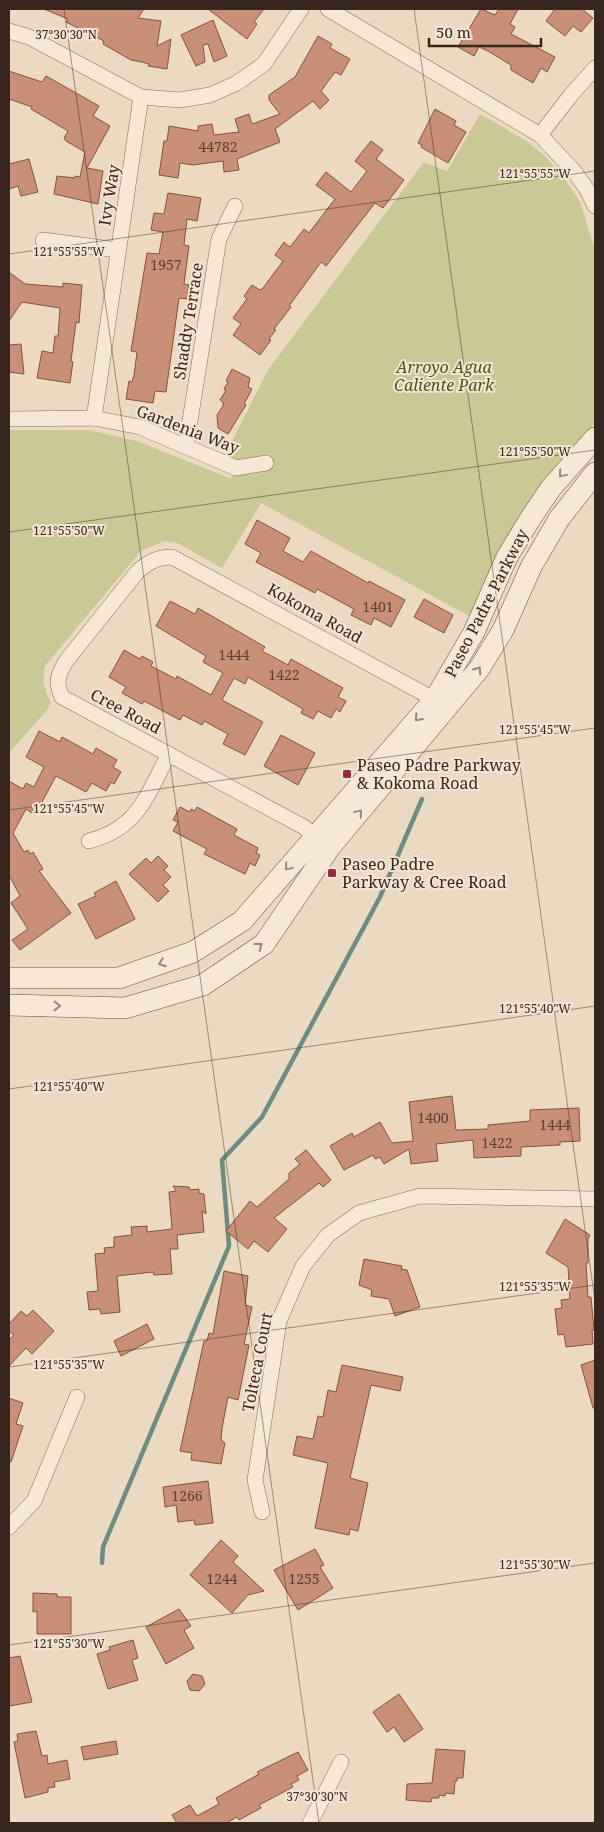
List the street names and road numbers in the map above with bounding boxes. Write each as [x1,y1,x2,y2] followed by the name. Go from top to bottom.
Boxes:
[93,162,125,227] street label: Ivy Way
[168,261,208,381] street label: Shaddy Terrace
[133,399,243,459] street label: Gardenia Way
[439,524,533,681] street label: Paseo Padre Parkway
[264,578,367,648] street label: Kokoma Road
[87,683,165,739] street label: Cree Road
[237,1310,277,1414] street label: Tolteca Court

